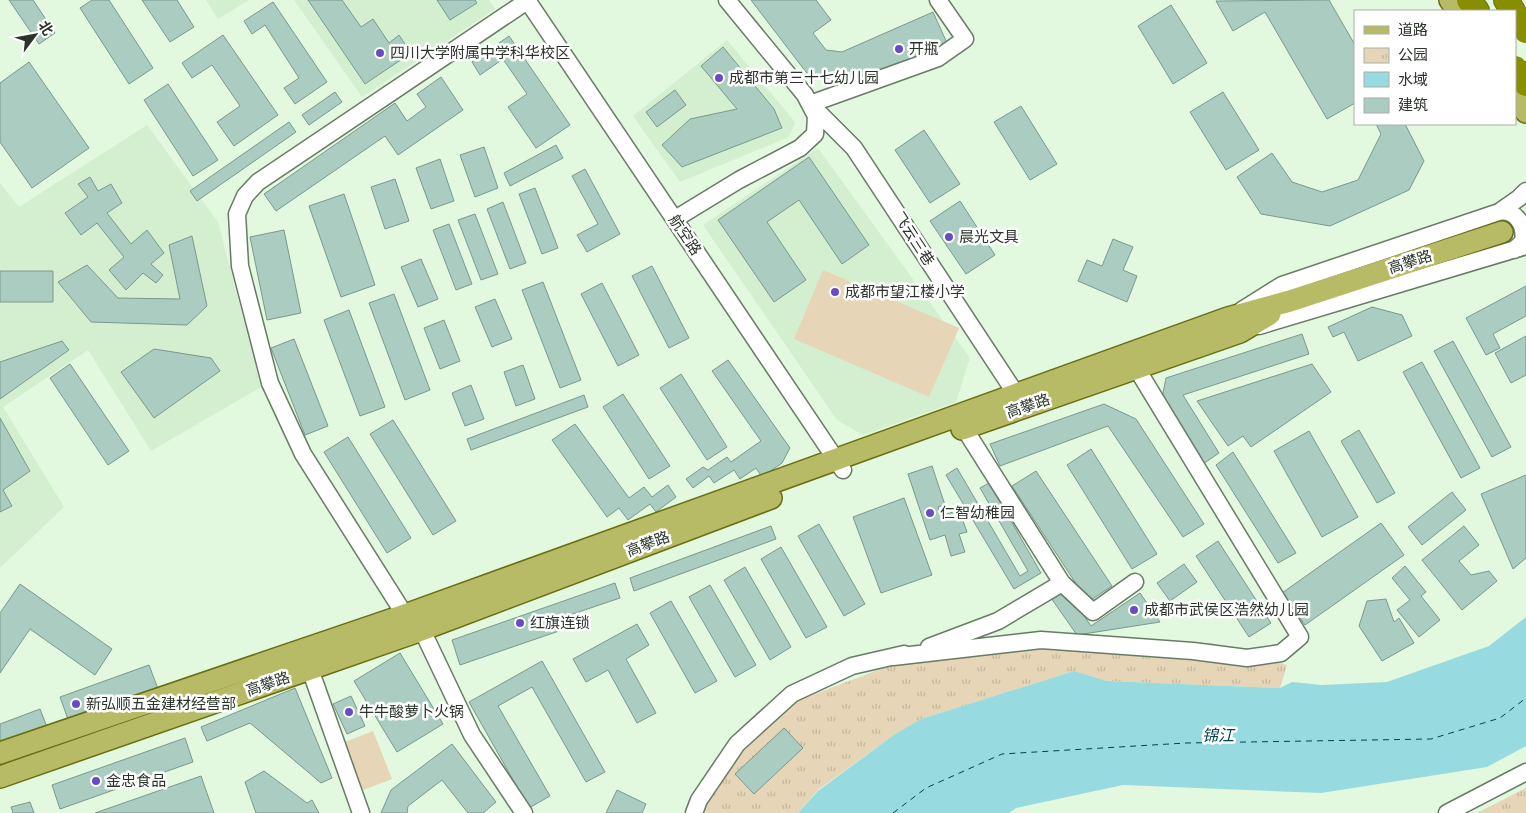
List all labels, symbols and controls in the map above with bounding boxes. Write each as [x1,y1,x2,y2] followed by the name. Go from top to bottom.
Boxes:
[10,10,60,60] north arrow
[1354,10,1516,125] legend
[36,18,57,38] text: 北
[1398,21,1428,39] text: 道路
[909,40,939,58] place label: 开瓶
[893,43,905,55] marker: 开瓶
[390,44,570,62] place label: 四川大学附属中学科华校区
[1398,46,1428,64] text: 公园
[374,47,386,59] marker: 四川大学附属中学科华校区
[729,69,879,87] place label: 成都市第三十七幼儿园
[1398,71,1428,89] text: 水域
[713,72,725,84] marker: 成都市第三十七幼儿园
[1398,96,1428,114] text: 建筑
[890,209,938,269] street label: 飞云三巷
[665,211,705,259] street label: 航空路
[959,228,1019,246] place label: 晨光文具
[943,231,955,243] marker: 晨光文具
[1386,246,1434,278] street label: 高攀路
[845,283,965,301] place label: 成都市望江楼小学
[829,286,841,298] marker: 成都市望江楼小学
[1004,390,1052,422] street label: 高攀路
[940,504,1015,522] place label: 仁智幼稚园
[924,507,936,519] marker: 仁智幼稚园
[624,528,672,560] street label: 高攀路
[1144,601,1309,619] place label: 成都市武侯区浩然幼儿园
[1128,604,1140,616] marker: 成都市武侯区浩然幼儿园
[530,614,590,632] place label: 红旗连锁
[514,617,526,629] marker: 红旗连锁
[244,668,292,700] street label: 高攀路
[86,695,236,713] place label: 新弘顺五金建材经营部
[70,698,82,710] marker: 新弘顺五金建材经营部
[359,703,464,721] place label: 牛牛酸萝卜火锅
[343,706,355,718] marker: 牛牛酸萝卜火锅
[1202,726,1236,745] water label: 锦江
[106,772,166,790] place label: 金忠食品
[90,775,102,787] marker: 金忠食品

